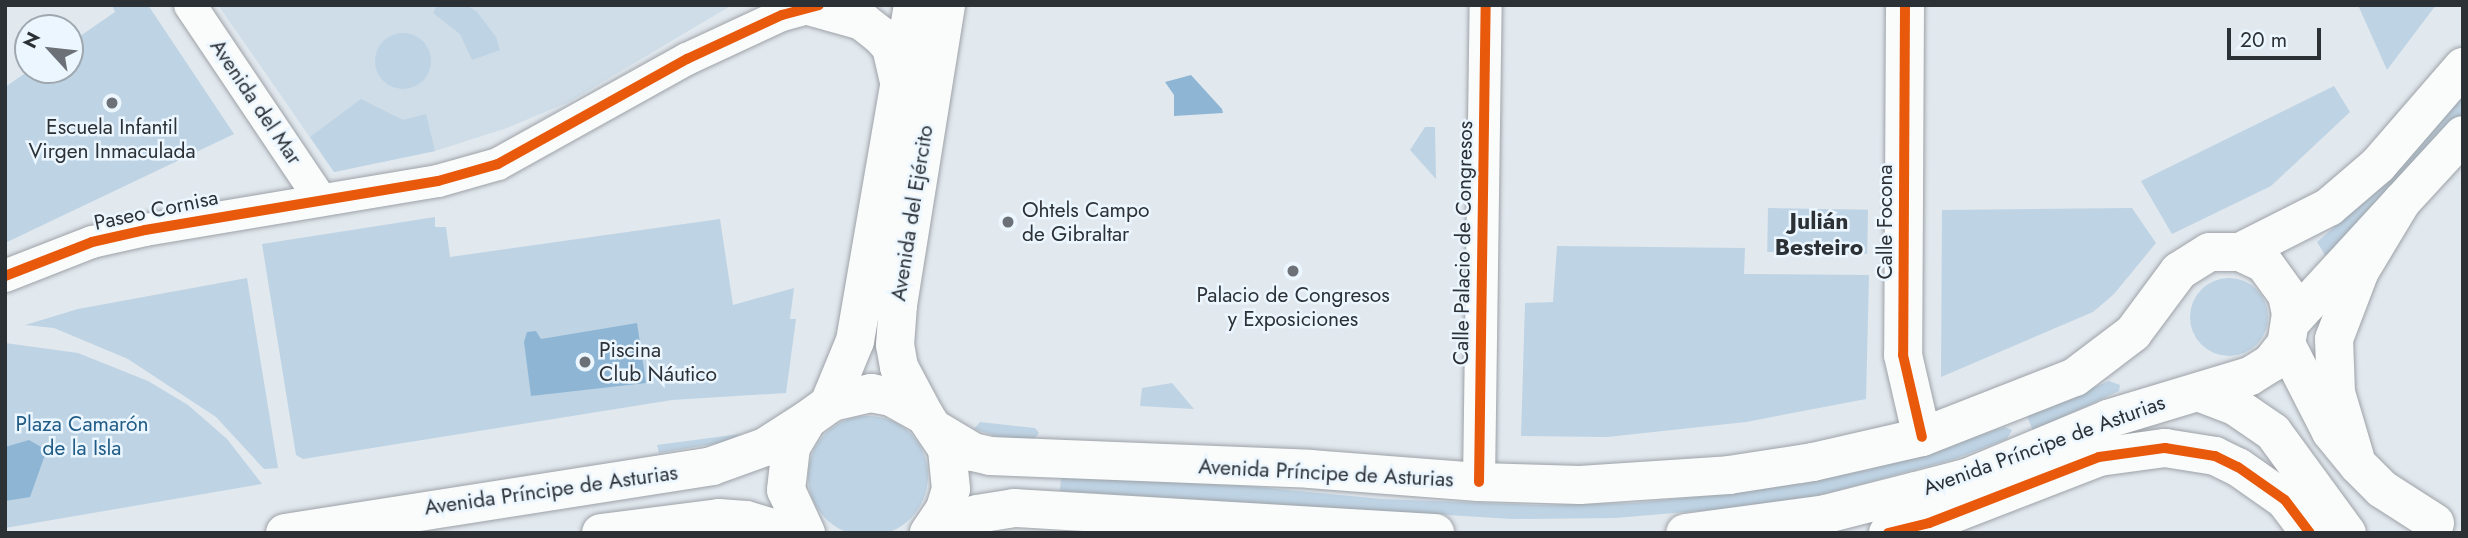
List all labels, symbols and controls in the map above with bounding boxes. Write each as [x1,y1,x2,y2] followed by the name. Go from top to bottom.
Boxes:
[14,14,84,84] north arrow
[2230,14,2324,58] scale bar
[2240,25,2287,55] text: 20 m
[16,27,47,53] text: N
[205,35,307,169] street label: Avenida del Mar
[104,95,120,111] marker: Escuela Infantil Virgen Inmaculada
[28,114,196,164] place label: Escuela Infantil Virgen Inmaculada
[1448,121,1478,365] street label: Calle Palacio de Congresos
[886,123,938,303] street label: Avenida del Ejército
[1872,164,1898,280] street label: Calle Focona
[92,185,220,235] street label: Paseo Cornisa
[1022,197,1149,247] place label: Ohtels Campo de Gibraltar
[1775,207,1863,261] district label: Julián Besteiro
[1000,214,1016,230] marker: Ohtels Campo de Gibraltar
[1285,263,1301,279] marker: Palacio de Congresos y Exposiciones
[1196,282,1390,332] place label: Palacio de Congresos y Exposiciones
[599,337,717,387] place label: Piscina Club Náutico
[577,354,593,370] marker: Piscina Club Náutico
[1920,389,2168,501] street label: Avenida Príncipe de Asturias
[16,411,148,461] park label: Plaza Camarón de la Isla
[1198,454,1454,492] street label: Avenida Príncipe de Asturias
[423,460,679,520] street label: Avenida Príncipe de Asturias

